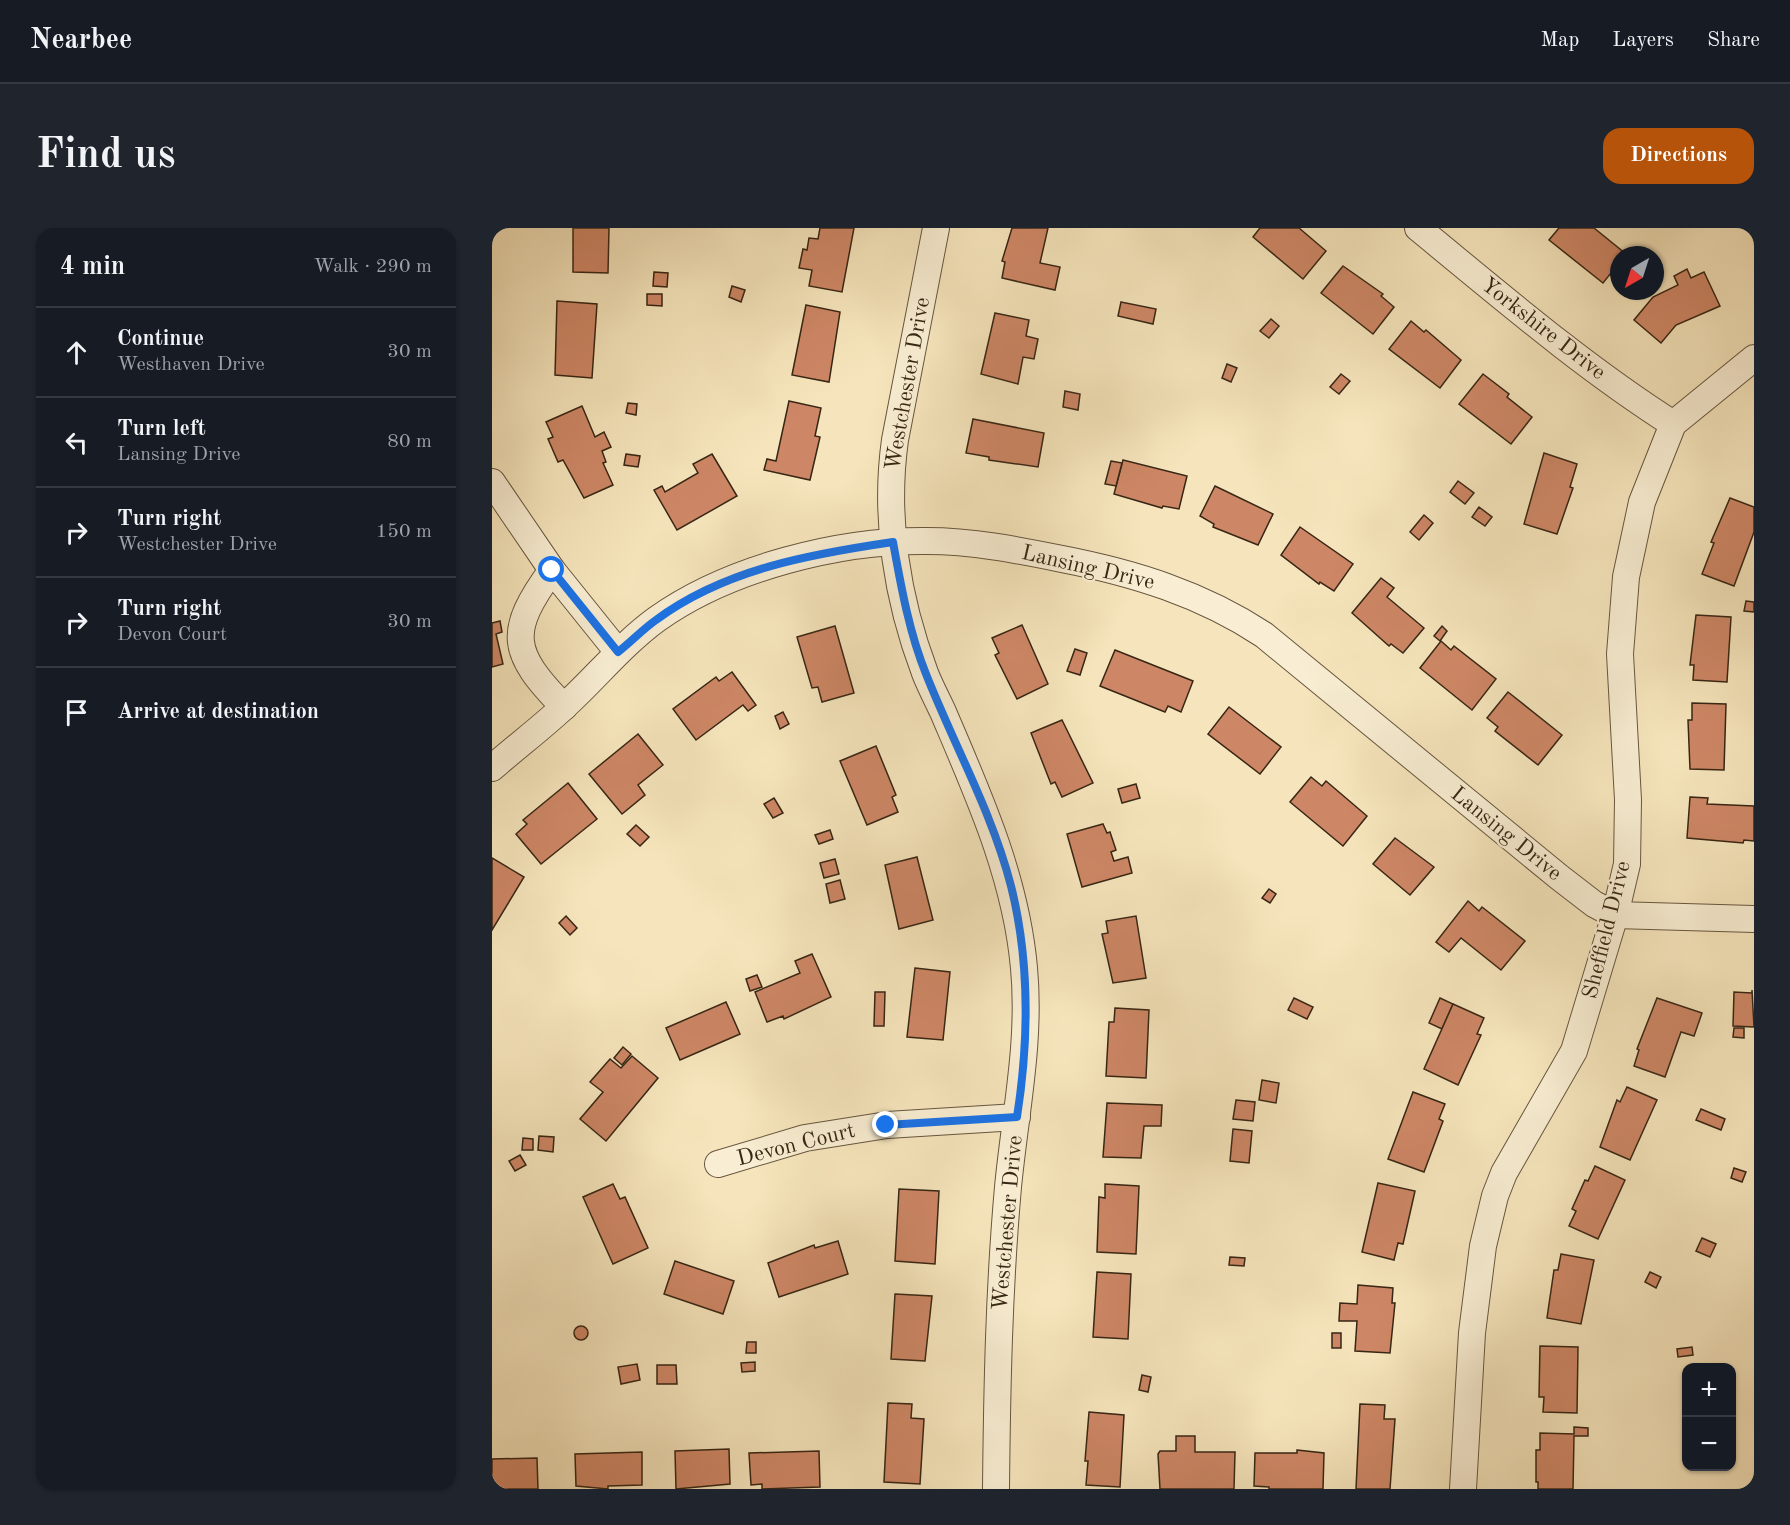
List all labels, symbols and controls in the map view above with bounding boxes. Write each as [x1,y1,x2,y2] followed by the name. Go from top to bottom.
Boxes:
[30,27,132,55] text: Nearbee
[1540,30,1579,51] text: Map
[1612,30,1674,51] text: Layers
[1707,30,1760,51] text: Share
[1603,128,1754,184] button: Directions
[36,135,175,177] text: Find us
[1610,246,1664,300] north arrow
[60,254,125,280] text: 4 min
[313,257,432,277] text: Walk · 290 m
[1477,274,1609,384] street label: Yorkshire Drive
[882,296,934,472] street label: Westchester Drive
[117,328,204,350] text: Continue
[60,336,93,369] icon: ahead
[387,342,432,362] text: 30 m
[117,355,265,375] text: Westhaven Drive
[117,418,206,440] text: Turn left
[60,426,93,459] icon: left
[387,432,432,452] text: 80 m
[117,445,240,465] text: Lansing Drive
[117,508,221,530] text: Turn right
[60,516,93,549] icon: right
[376,522,432,542] text: 150 m
[117,535,277,555] text: Westchester Drive
[1019,542,1157,594] street label: Lansing Drive
[538,556,564,582] route start
[117,598,221,620] text: Turn right
[60,606,93,639] icon: right
[387,612,432,632] text: 30 m
[117,625,227,645] text: Devon Court
[60,696,93,729] icon: arrive
[117,701,319,723] text: Arrive at destination
[1446,783,1566,885] street label: Lansing Drive
[1579,859,1635,1001] street label: Sheffield Drive
[872,1111,898,1137] route end
[735,1120,857,1170] street label: Devon Court
[989,1134,1027,1312] street label: Westchester Drive
[1682,1363,1736,1471] map controls
[1682,1363,1736,1417] button: +
[1682,1417,1736,1471] button: −

